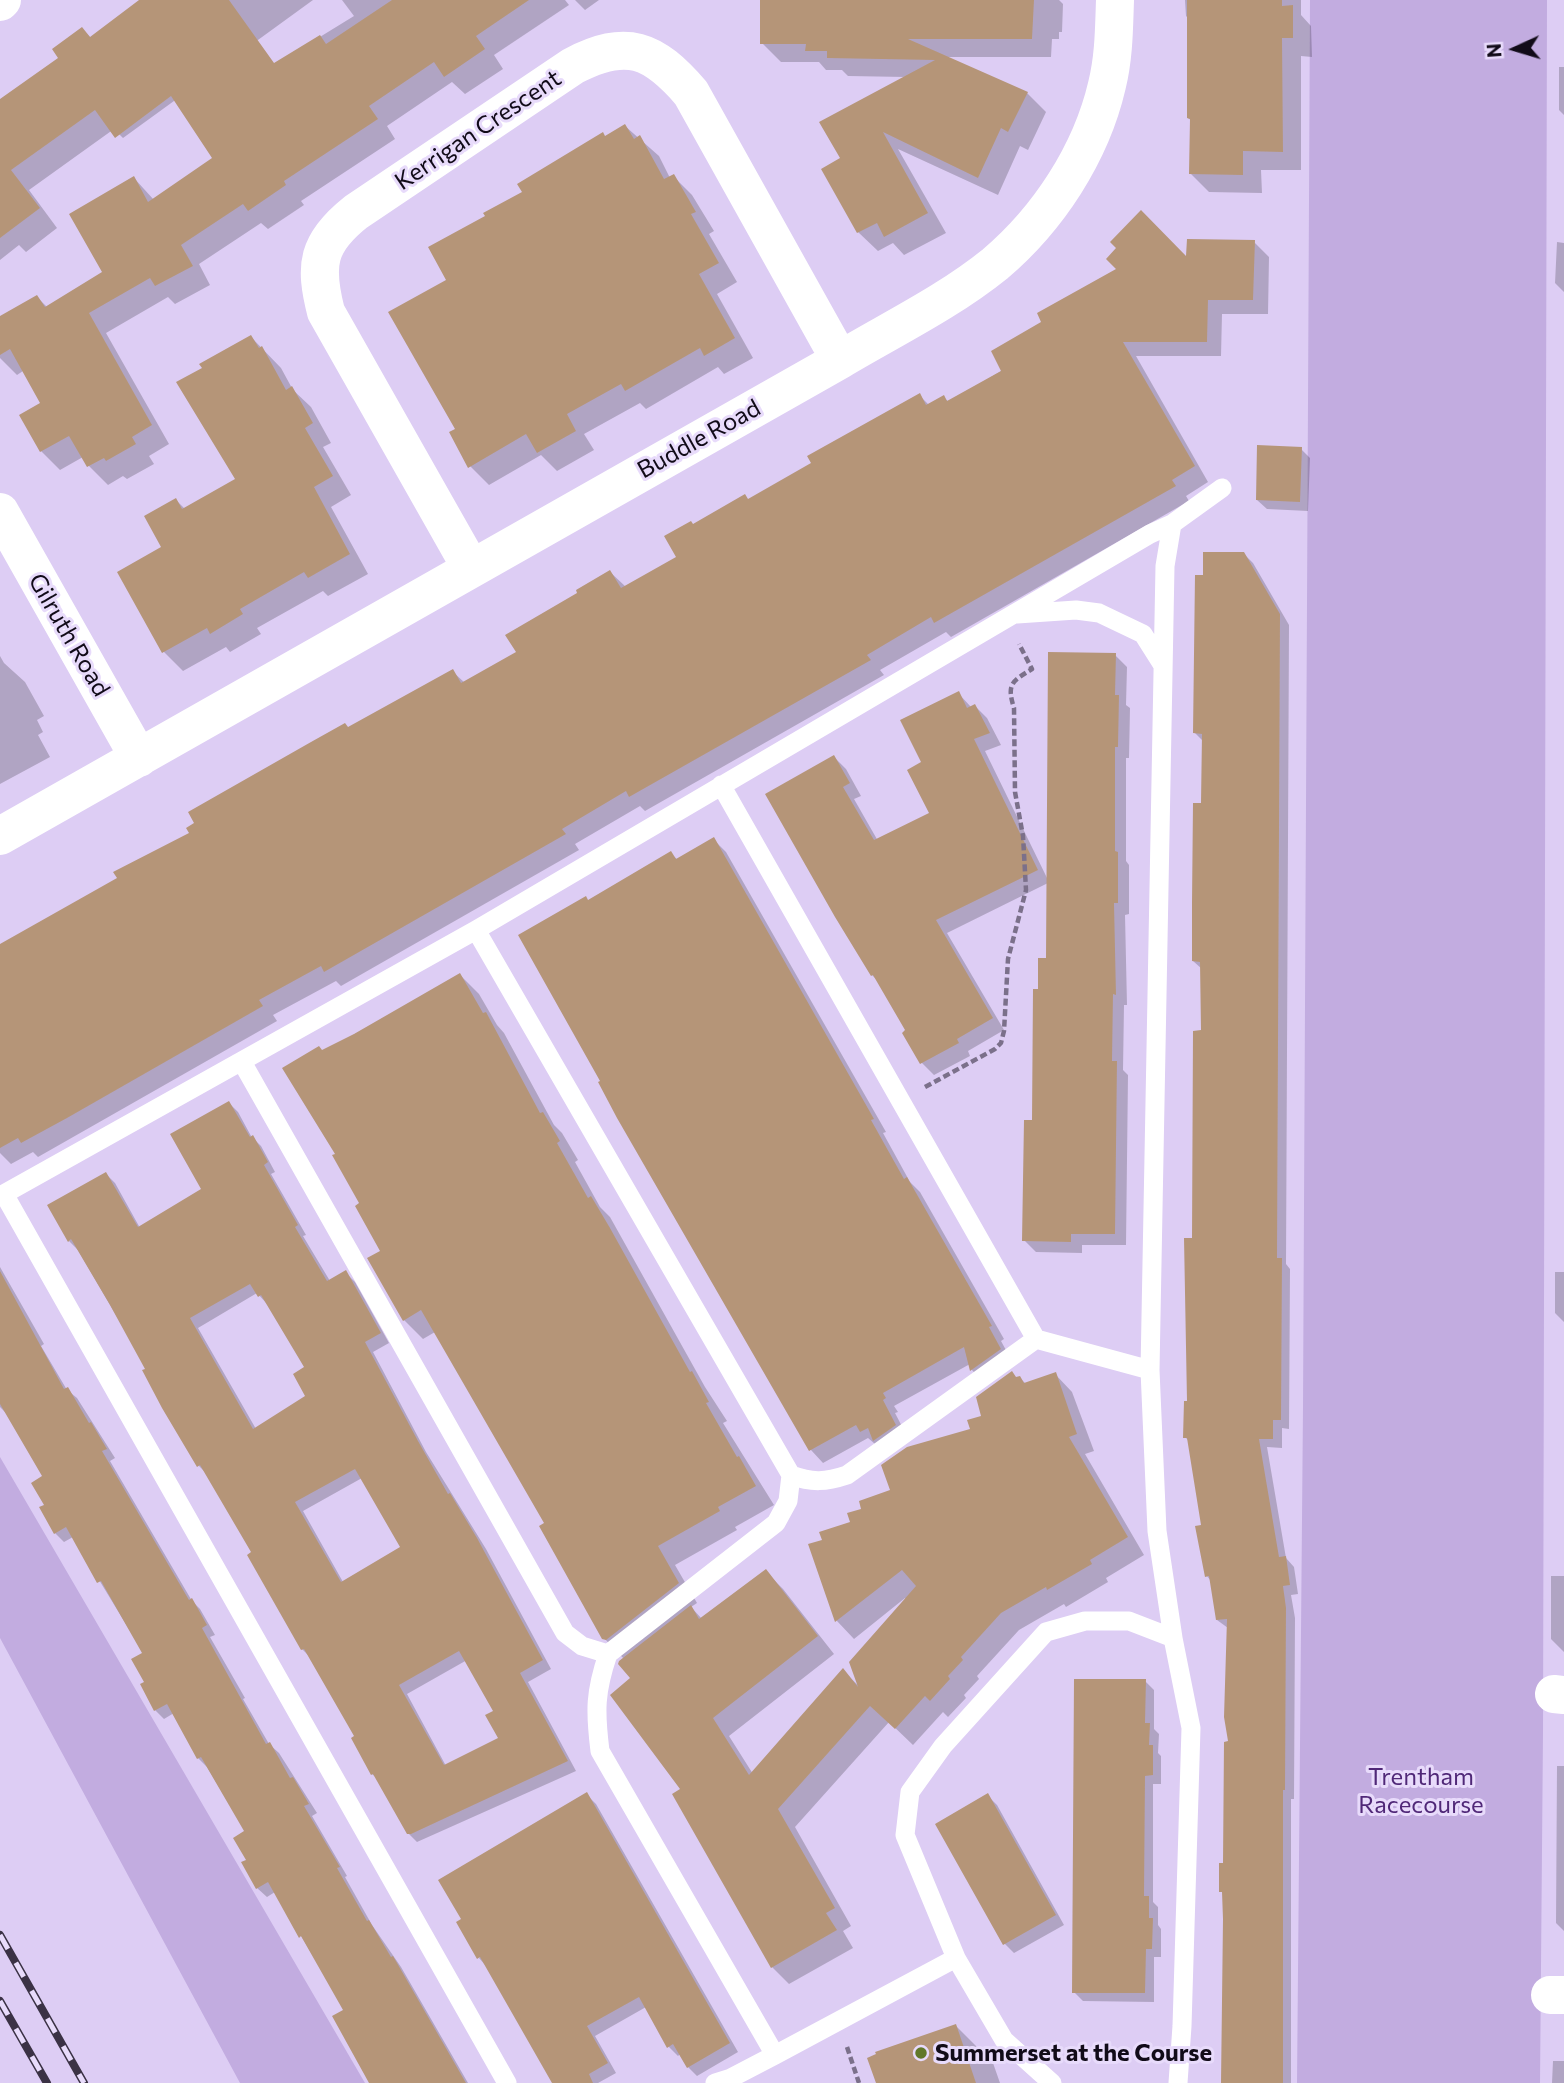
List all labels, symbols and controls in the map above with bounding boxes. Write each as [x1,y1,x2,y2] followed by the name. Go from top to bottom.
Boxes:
[1480,14,1550,84] north arrow
[1482,43,1506,58] text: N
[389,64,567,196] street label: Kerrigan Crescent
[633,393,765,485] street label: Buddle Road
[22,568,116,702] street label: Gilruth Road
[1358,1763,1484,1819] park label: Trentham Racecourse
[935,2039,1212,2067] place label: Summerset at the Course
[913,2045,929,2061] marker: Summerset at the Course

